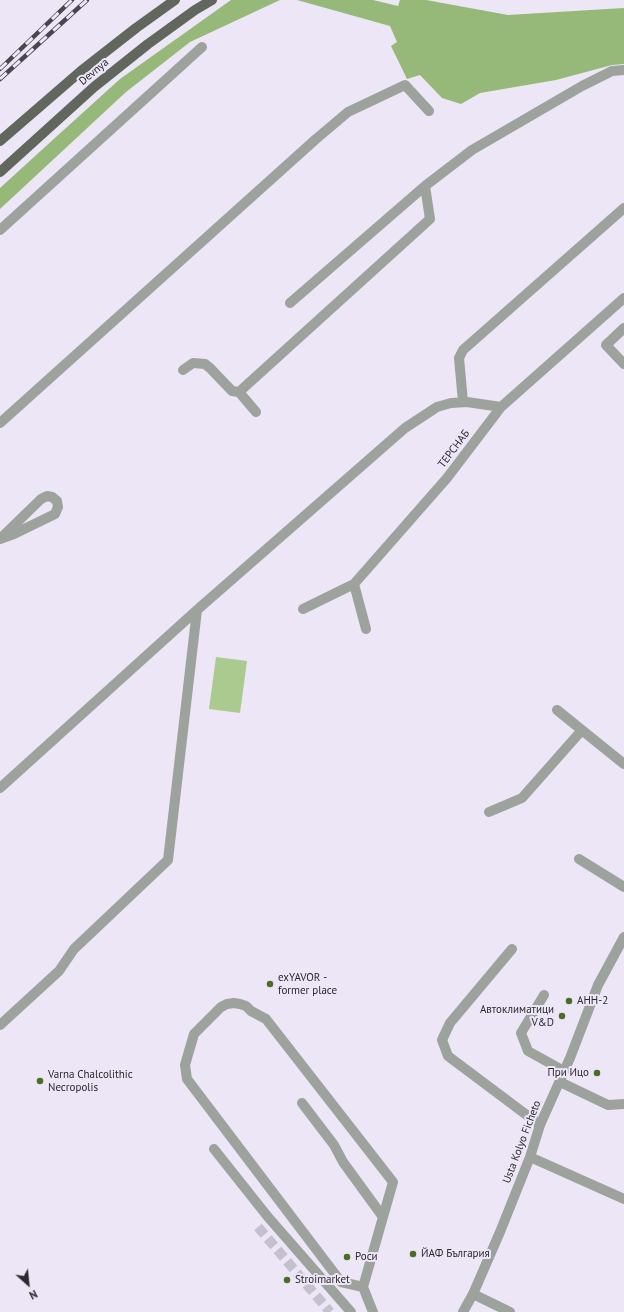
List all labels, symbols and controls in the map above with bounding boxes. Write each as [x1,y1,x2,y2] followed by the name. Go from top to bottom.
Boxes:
[77,56,111,88] street label: Devnya
[435,427,473,471] street label: ТЕРСНАБ
[278,971,337,997] place label: exYAVOR - former place
[265,979,275,989] marker: exYAVOR - former place
[577,994,608,1008] place label: АНН-2
[564,996,574,1006] marker: АНН-2
[480,1003,554,1029] place label: Автоклиматици V&D
[557,1011,567,1021] marker: Автоклиматици V&D
[547,1066,589,1080] place label: При Ицо
[48,1068,133,1094] place label: Varna Chalcolithic Necropolis
[592,1068,602,1078] marker: При Ицо
[35,1076,45,1086] marker: Varna Chalcolithic Necropolis
[500,1099,544,1185] street label: Usta Kolyo Ficheto
[421,1247,490,1261] place label: ЙАФ България
[408,1249,418,1259] marker: ЙАФ България
[355,1250,378,1264] place label: Роси
[342,1252,352,1262] marker: Роси
[8,1264,48,1304] north arrow
[295,1273,350,1287] place label: Stroimarket
[282,1275,292,1285] marker: Stroimarket
[27,1287,40,1303] text: N

